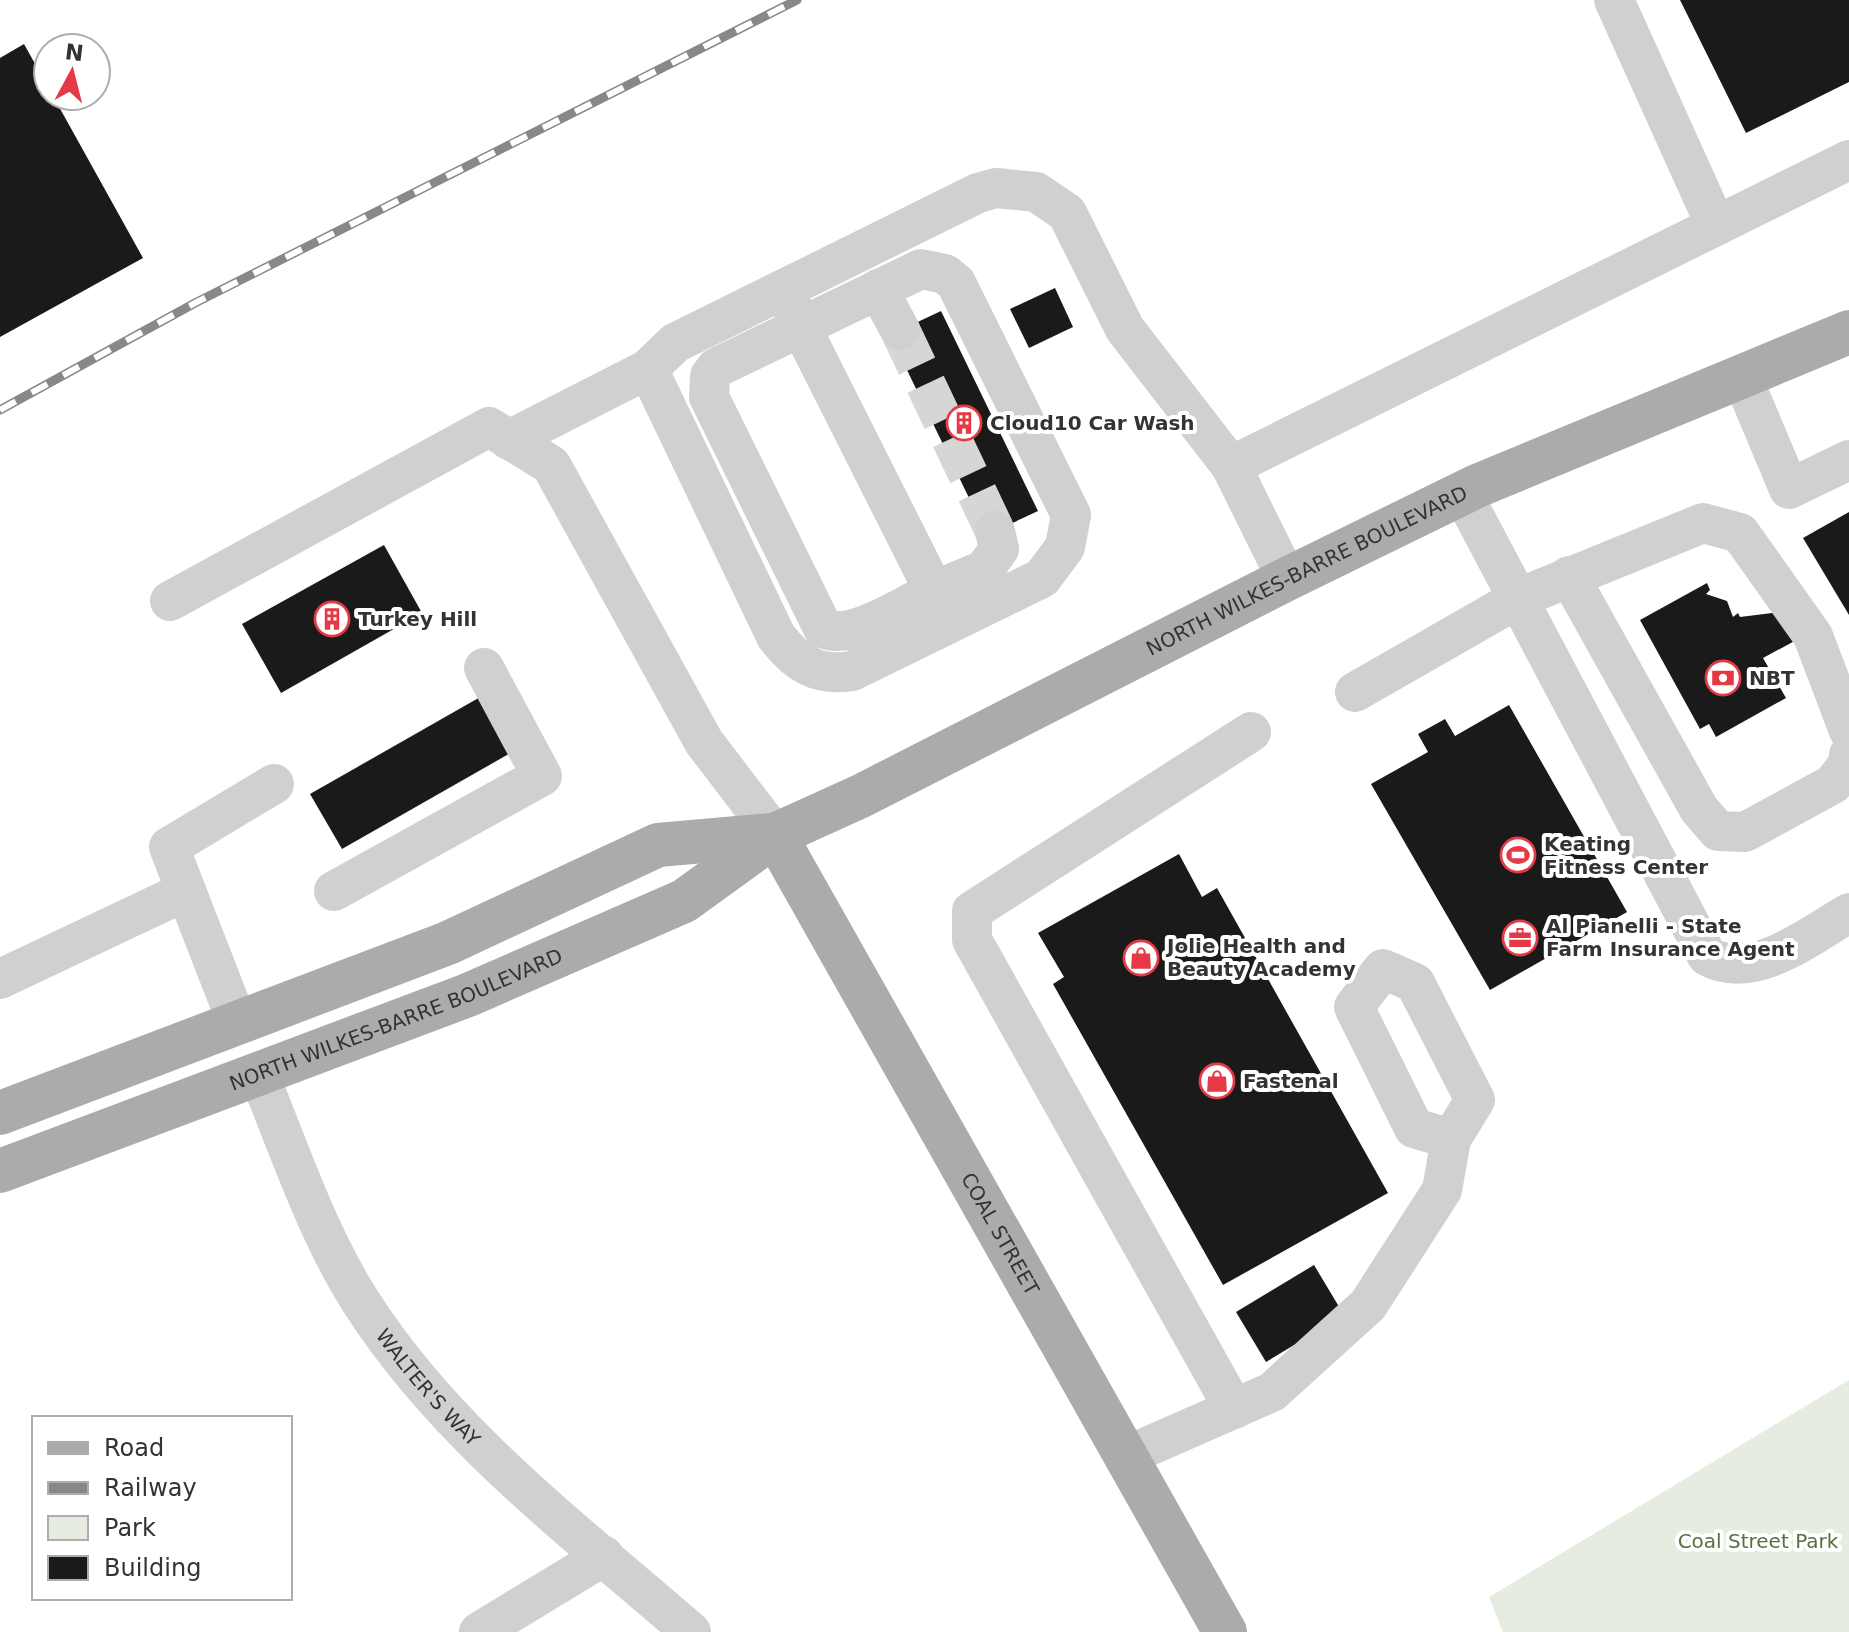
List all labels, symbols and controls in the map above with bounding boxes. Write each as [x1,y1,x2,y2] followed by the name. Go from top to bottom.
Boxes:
[32,32,112,112] north arrow
[64,39,85,66] text: N
[945,404,983,442] building icon: Cloud10 Car Wash
[990,411,1195,435] place label: Cloud10 Car Wash
[1142,481,1471,661] street label: NORTH WILKES-BARRE BOULEVARD
[313,600,351,638] building icon: Turkey Hill
[358,607,477,631] place label: Turkey Hill
[1704,659,1742,697] bank icon: NBT
[1749,666,1795,690] place label: NBT
[1544,832,1708,879] place label: Keating Fitness Center
[1499,836,1537,874] sports icon: Keating Fitness Center
[1546,914,1795,961] place label: Al Pianelli - State Farm Insurance Agent
[1501,919,1539,957] office icon: Al Pianelli - State Farm Insurance Agent
[1165,934,1356,981] place label: Jolie Health and Beauty Academy
[1122,939,1160,977] shop icon: Jolie Health and Beauty Academy
[226,943,566,1096] street label: NORTH WILKES-BARRE BOULEVARD
[1198,1062,1236,1100] shop icon: Fastenal
[1243,1069,1339,1093] place label: Fastenal
[956,1168,1045,1300] street label: COAL STREET
[371,1324,486,1452] street label: WALTER'S WAY
[32,1416,292,1600] legend
[104,1434,164,1462] text: Road
[104,1474,197,1502] text: Railway
[104,1514,156,1542] text: Park
[1678,1529,1839,1553] park label: Coal Street Park
[104,1554,201,1582] text: Building

